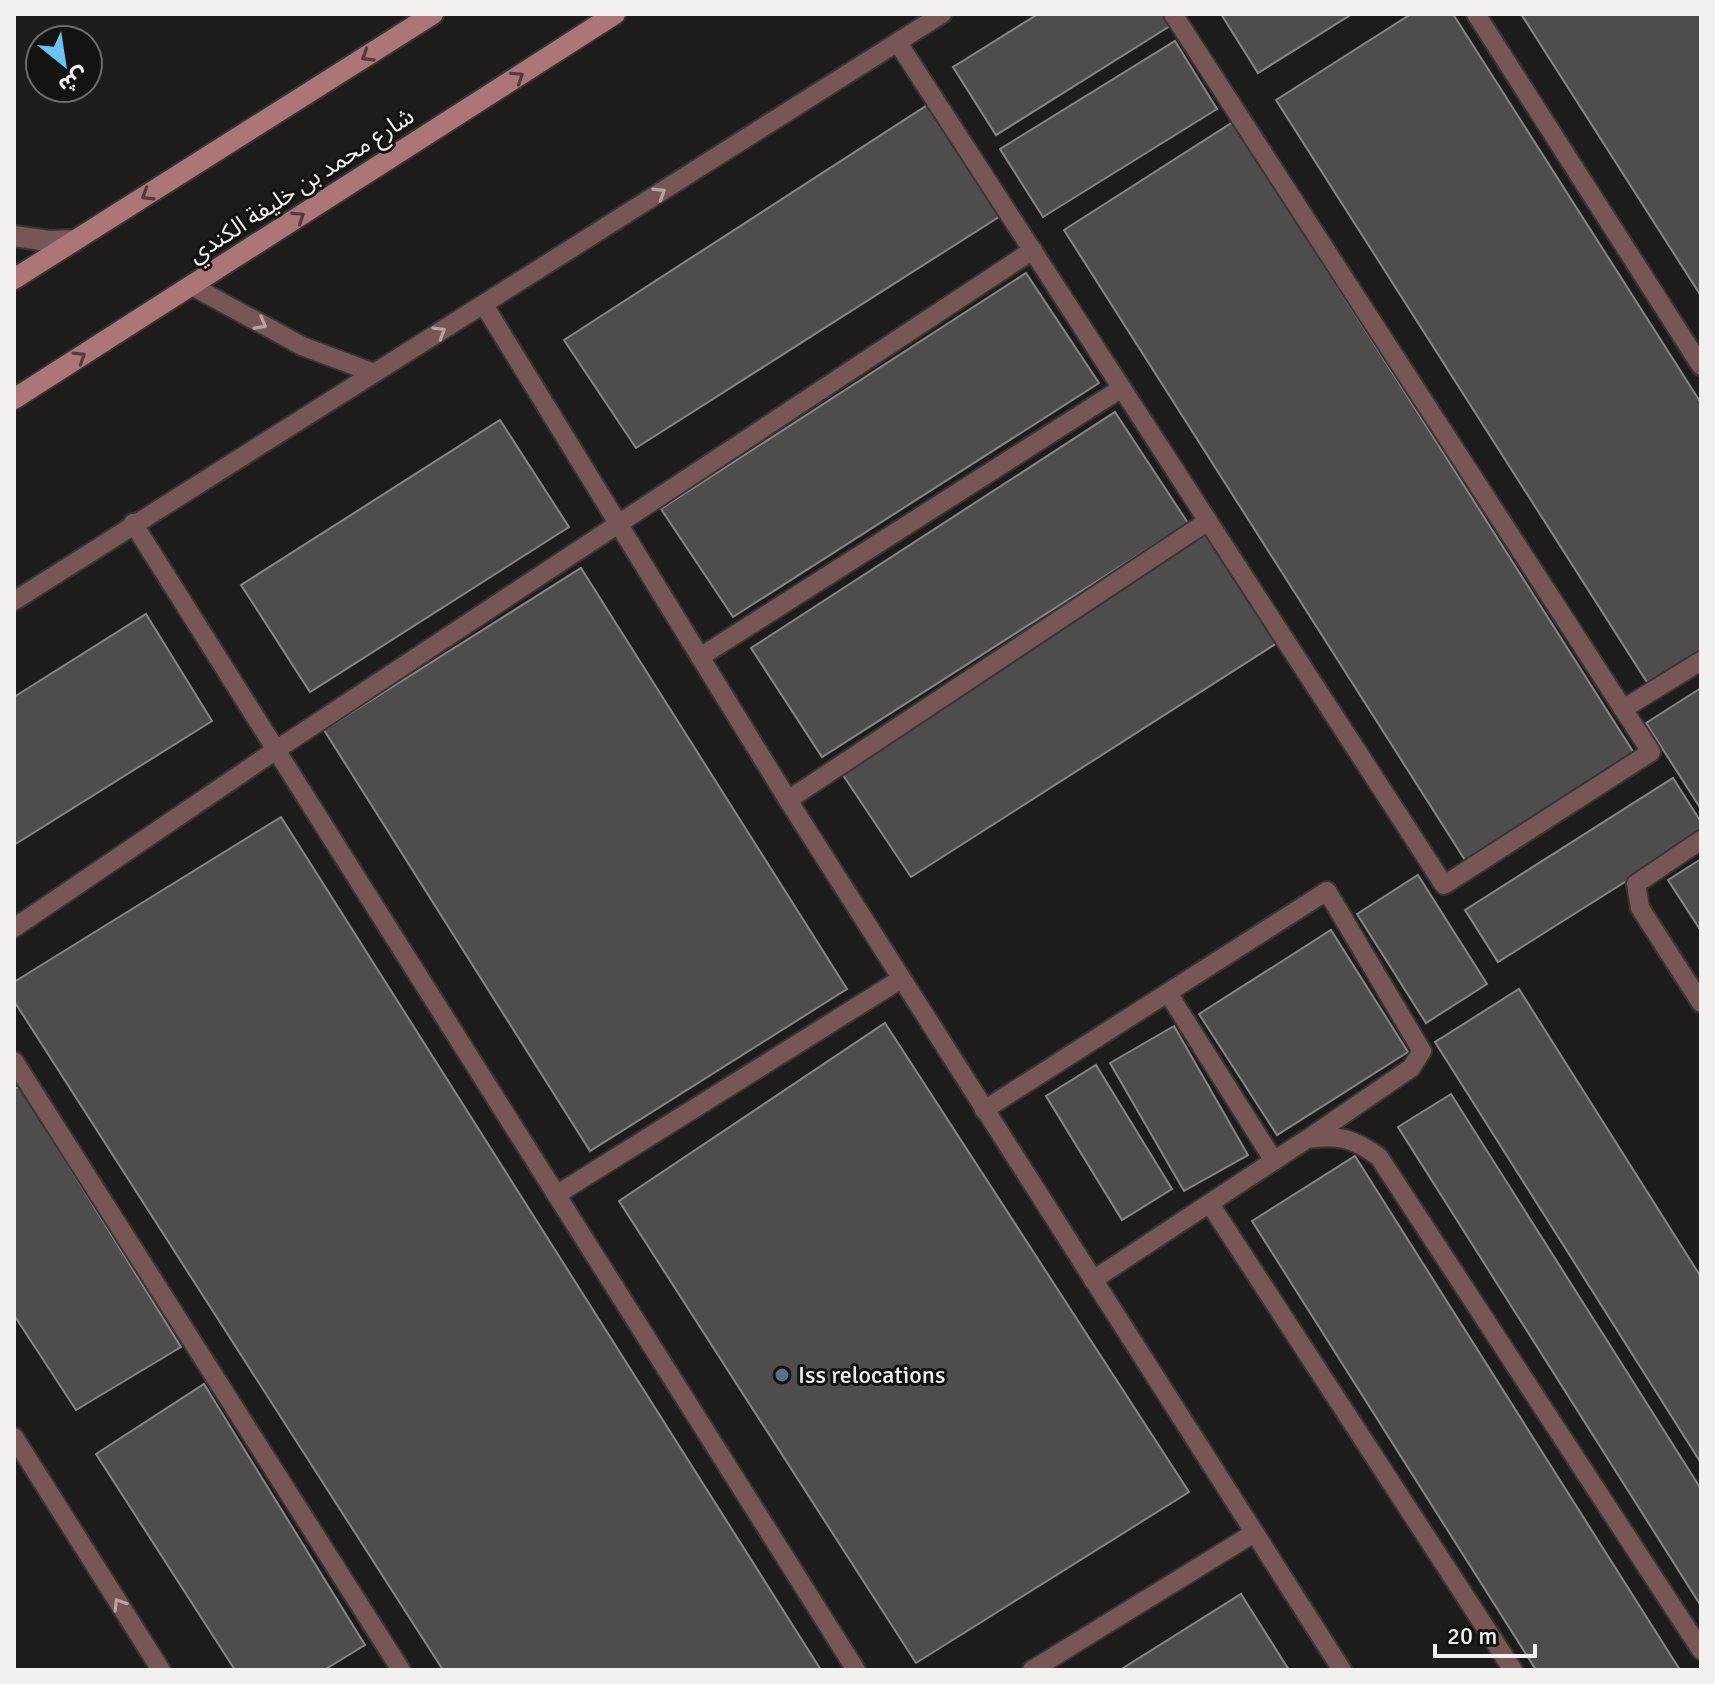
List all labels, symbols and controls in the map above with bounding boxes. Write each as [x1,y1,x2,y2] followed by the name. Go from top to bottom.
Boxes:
[24,24,104,104] north arrow
[361,46,376,61] one-way arrow
[54,62,94,100] text: ش
[509,71,523,86] one-way arrow
[182,101,422,272] street label: شارع محمد بن خليفة الكندي
[142,185,156,200] one-way arrow
[651,188,666,203] one-way arrow
[290,212,305,227] one-way arrow
[252,314,267,329] one-way arrow
[431,326,446,342] one-way arrow
[71,352,86,367] one-way arrow
[798,1360,945,1390] place label: Iss relocations
[773,1366,791,1384] marker: Iss relocations
[114,1598,129,1613] one-way arrow
[1435,1608,1535,1658] scale bar
[1447,1621,1497,1651] text: 20 m

